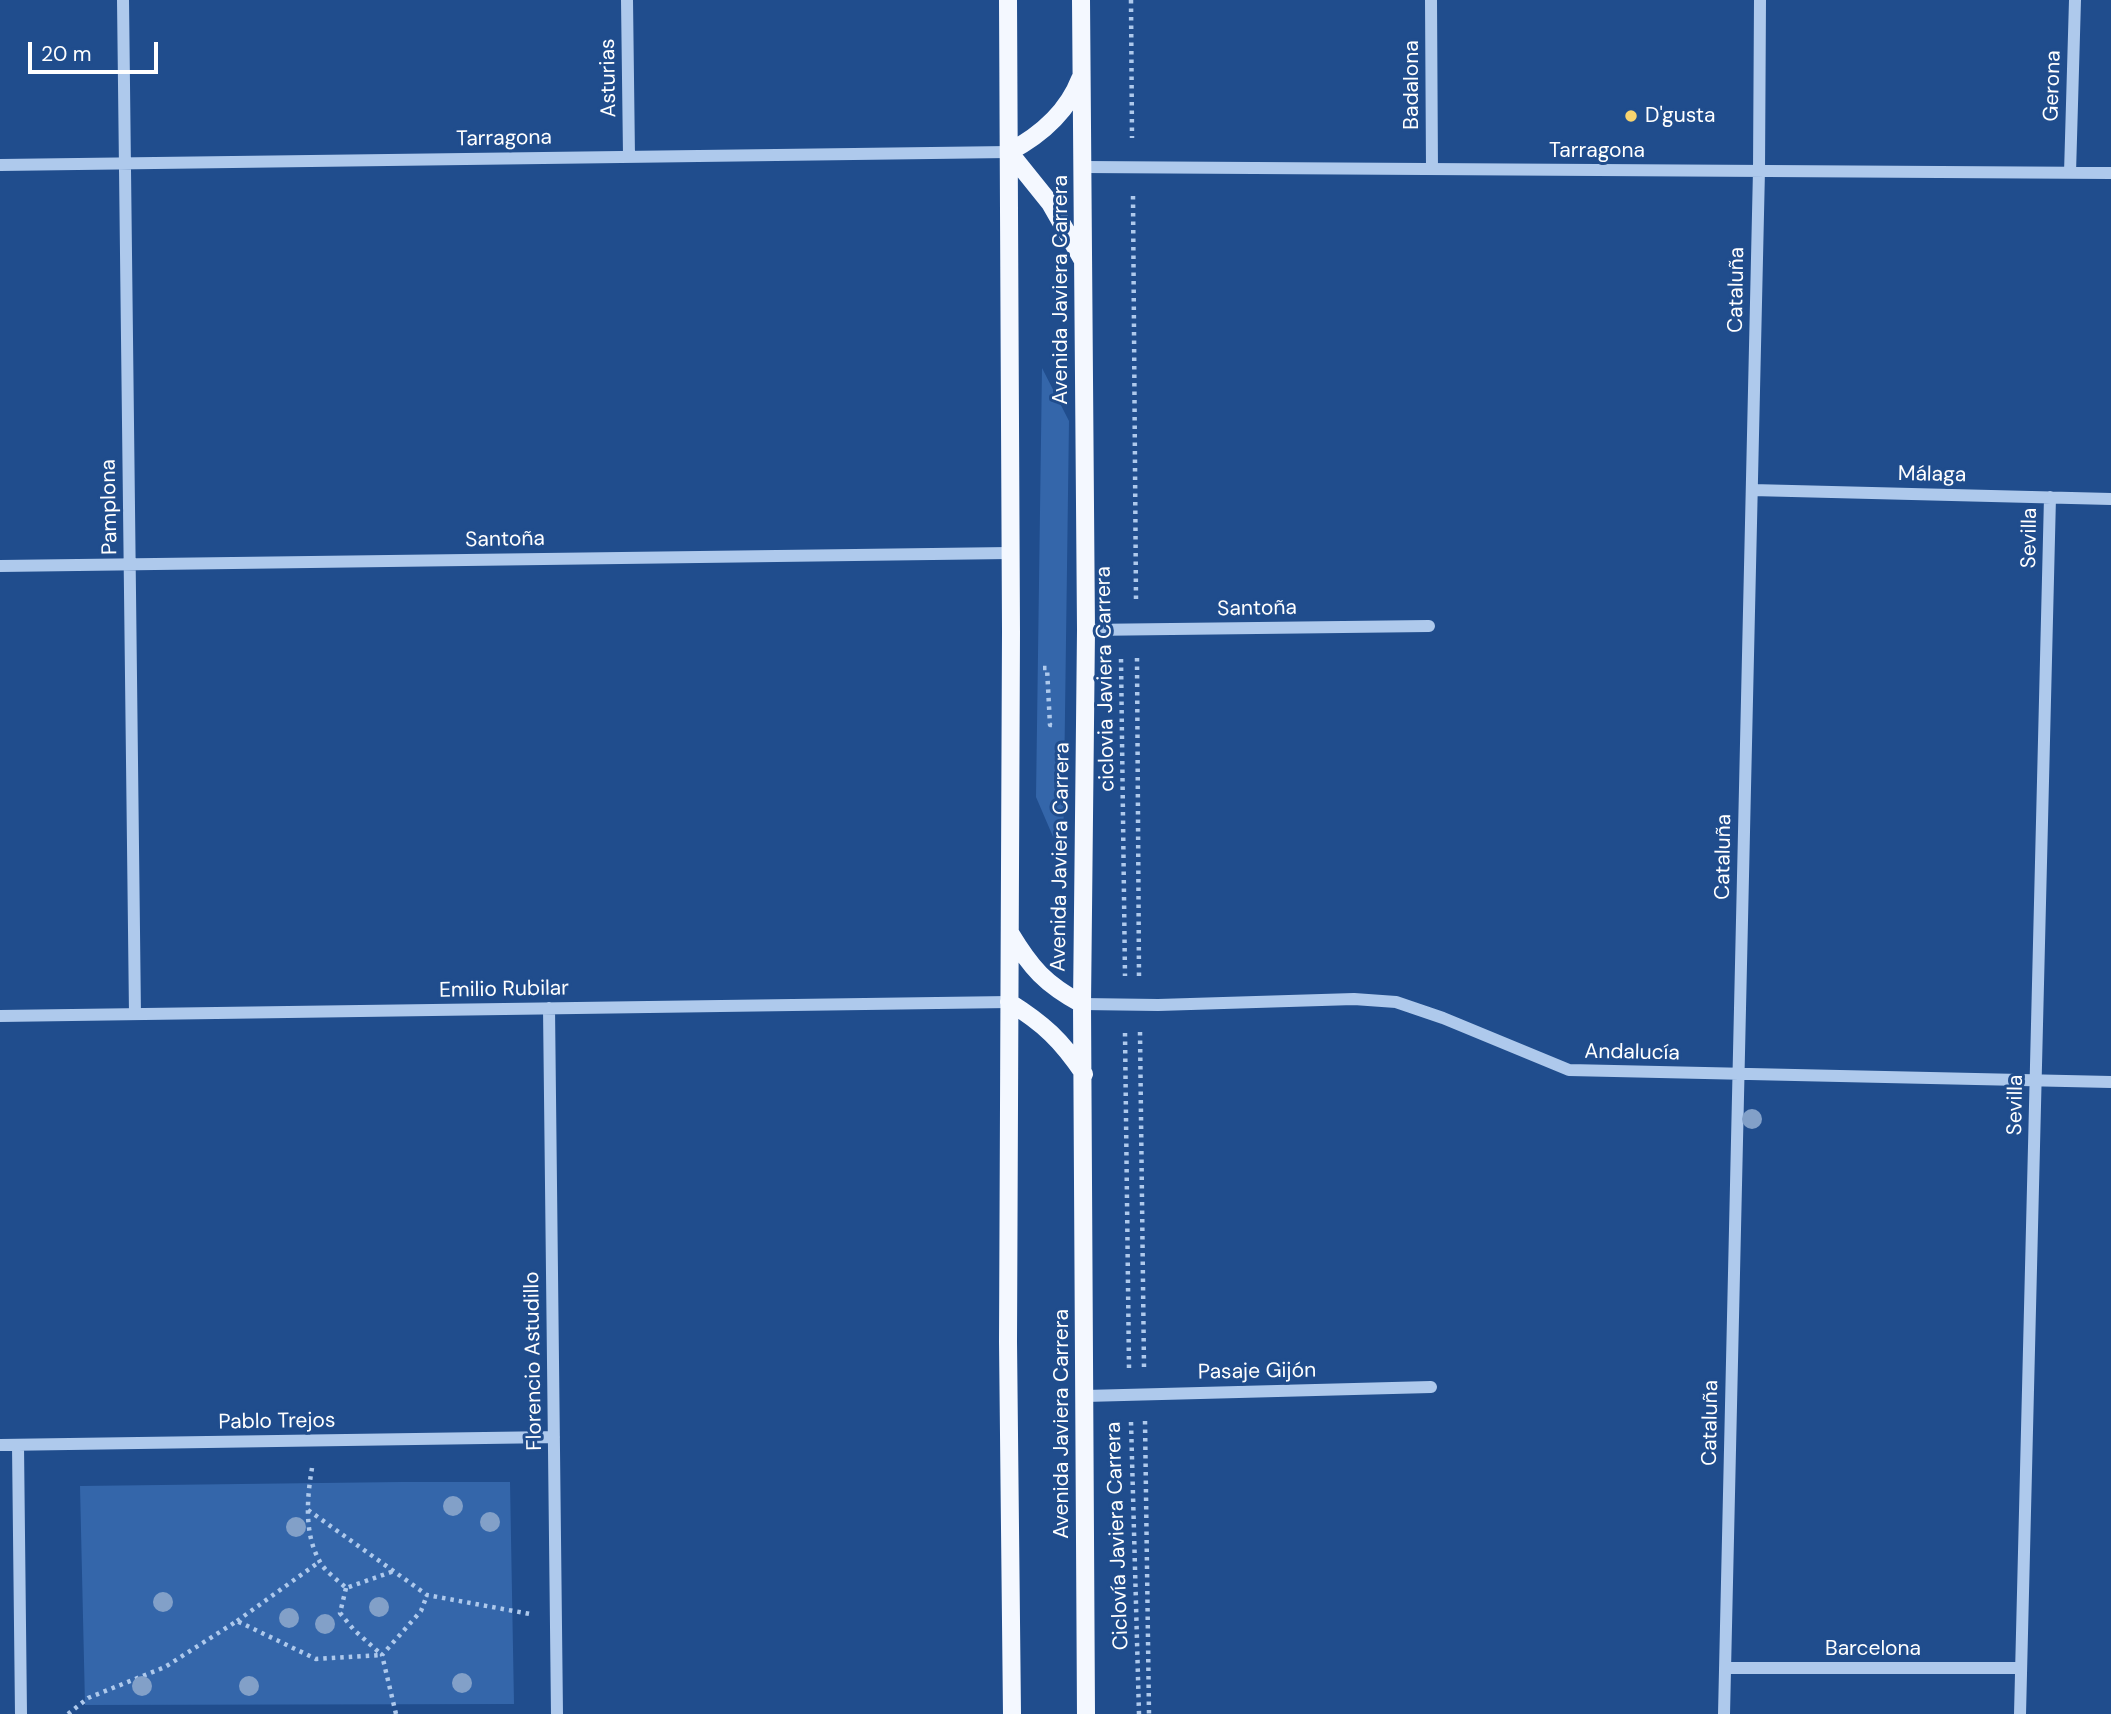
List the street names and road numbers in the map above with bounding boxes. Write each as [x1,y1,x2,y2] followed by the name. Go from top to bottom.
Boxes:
[596,38,622,118] street label: Asturias
[1399,40,1425,130] street label: Badalona
[2039,50,2067,122] street label: Gerona
[456,126,552,152] street label: Tarragona
[1549,138,1645,164] street label: Tarragona
[1048,175,1074,405] street label: Avenida Javiera Carrera
[1724,247,1750,333] street label: Cataluña
[97,459,123,555] street label: Pamplona
[1898,462,1966,488] street label: Málaga
[2017,507,2043,569] street label: Sevilla
[465,527,545,553] street label: Santoña
[1091,566,1121,792] street label: ciclovia Javiera Carrera
[1217,596,1297,622] street label: Santoña
[1046,742,1076,972] street label: Avenida Javiera Carrera
[1711,814,1737,900] street label: Cataluña
[439,976,569,1004] street label: Emilio Rubilar
[1584,1040,1680,1066] street label: Andalucía
[2003,1074,2029,1136] street label: Sevilla
[520,1271,548,1451] street label: Florencio Astudillo
[1049,1309,1075,1539] street label: Avenida Javiera Carrera
[1198,1358,1316,1386] street label: Pasaje Gijón
[1698,1380,1724,1466] street label: Cataluña
[218,1408,336,1436] street label: Pablo Trejos
[1101,1421,1135,1651] street label: Ciclovía Javiera Carrera
[1825,1636,1921,1662] street label: Barcelona

